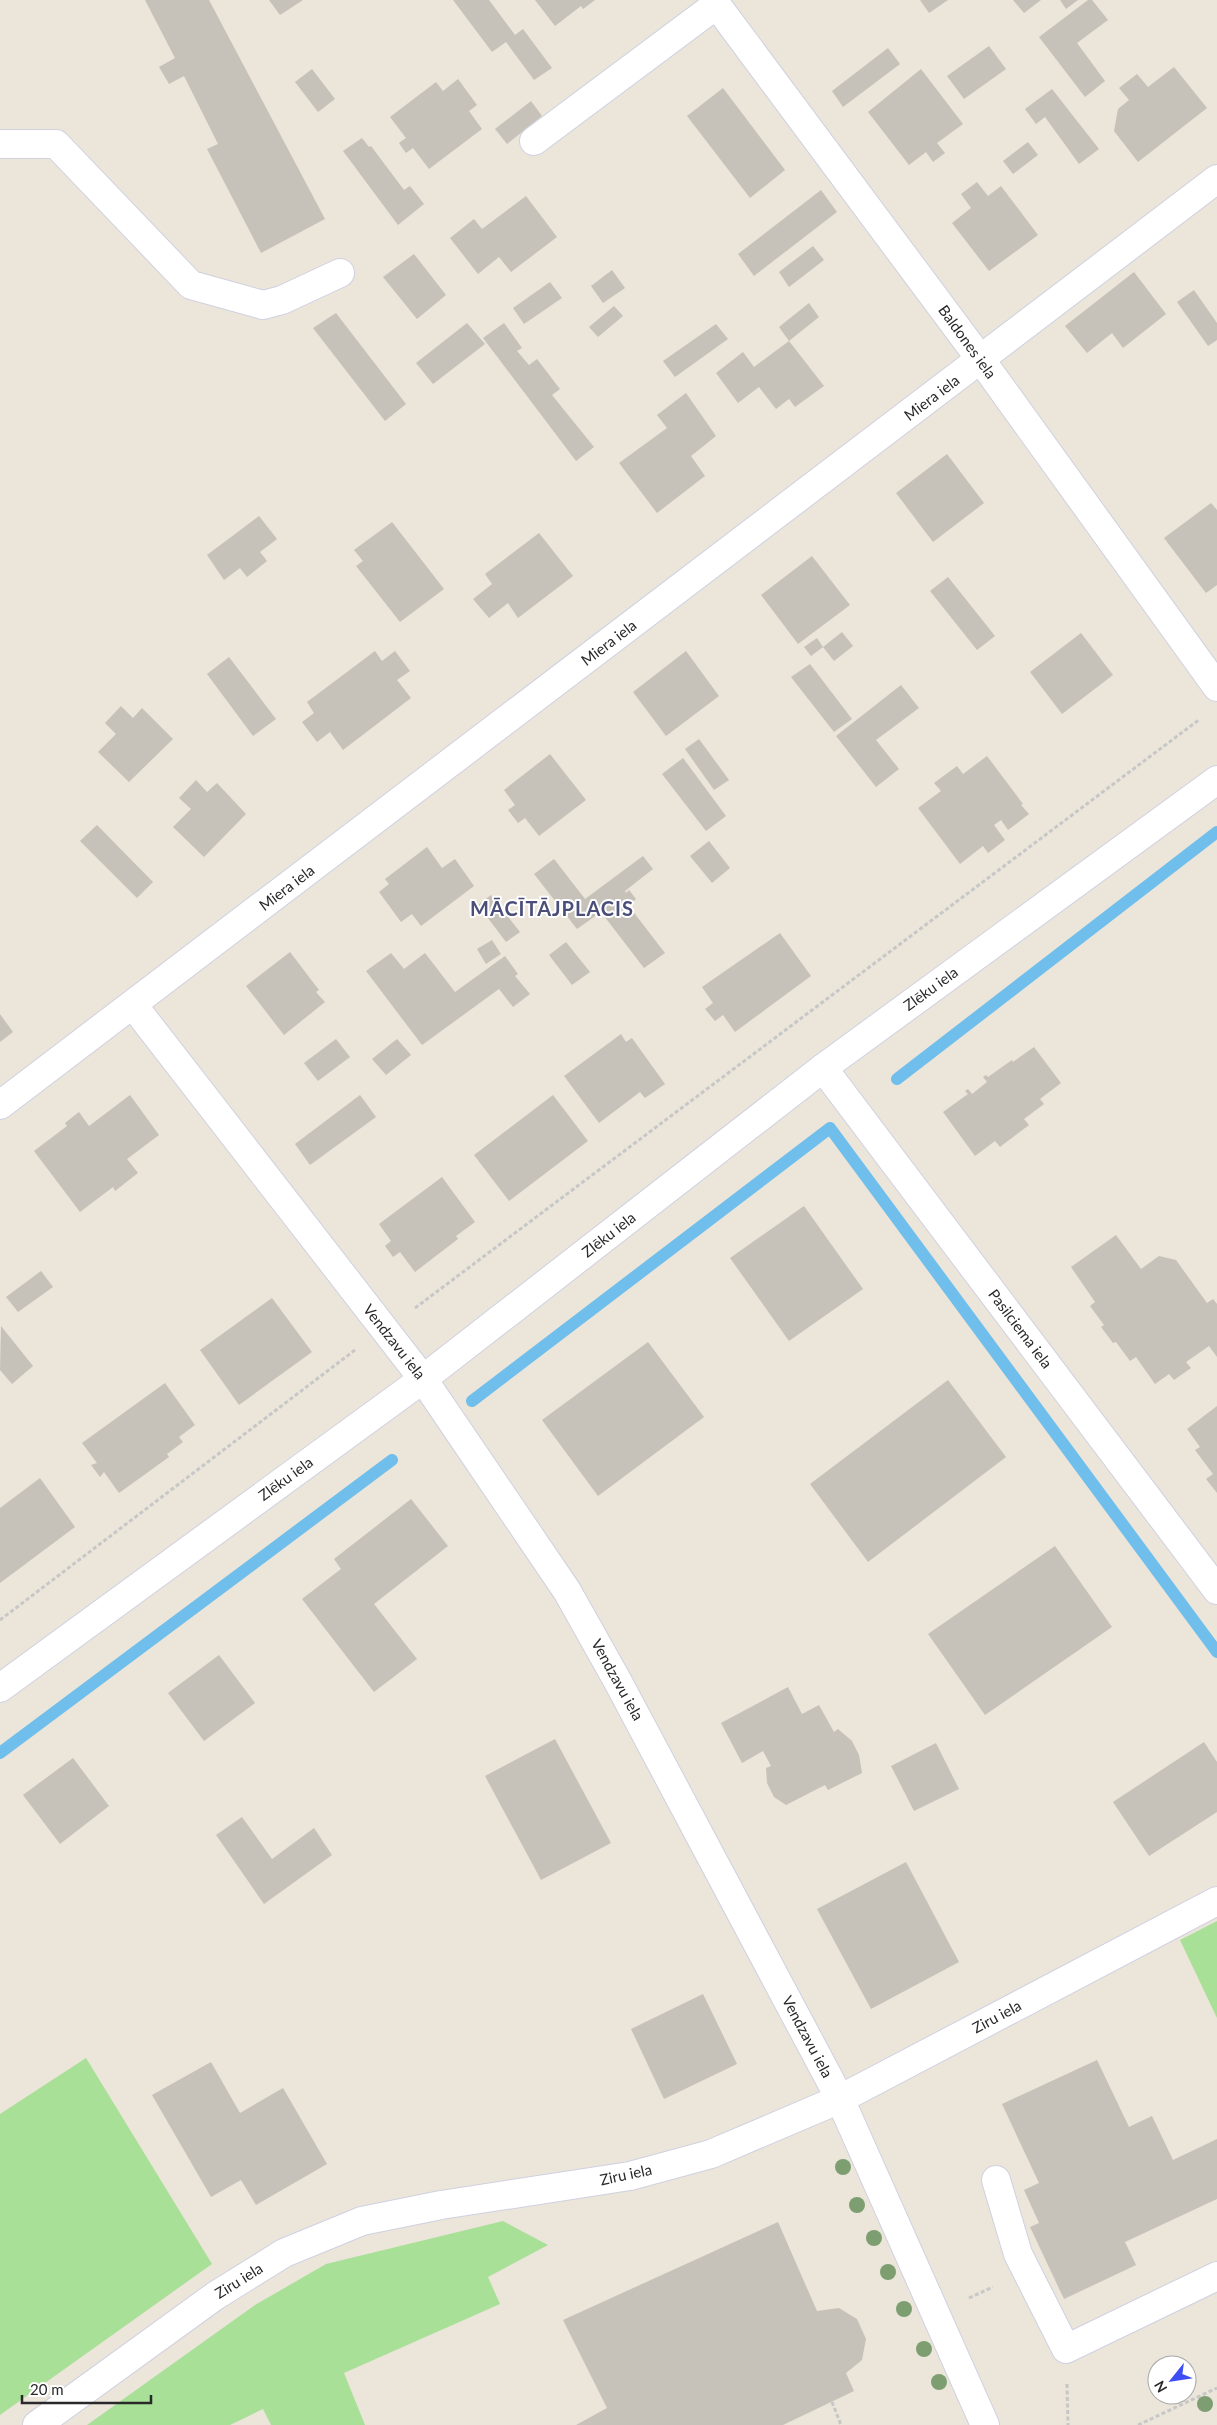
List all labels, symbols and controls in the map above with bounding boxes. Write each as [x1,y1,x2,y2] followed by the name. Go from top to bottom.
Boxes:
[935,301,1001,382] street label: Baldones iela
[900,371,963,424] street label: Miera iela
[577,616,640,669] street label: Miera iela
[255,861,318,914] street label: Miera iela
[470,896,634,920] district label: MĀCĪTĀJPLACIS
[900,962,961,1014] street label: Zlēku iela
[578,1208,639,1261] street label: Zlēku iela
[985,1285,1056,1372] street label: Pasilciema iela
[360,1300,430,1382] street label: Vendzavu iela
[255,1452,316,1504] street label: Zlēku iela
[588,1636,648,1723] street label: Vendzavu iela
[779,1992,837,2081] street label: Vendzavu iela
[969,1996,1024,2036] street label: Ziru iela
[598,2160,653,2188] street label: Ziru iela
[211,2259,266,2302] street label: Ziru iela
[1147,2355,1197,2405] north arrow
[22,2372,151,2404] scale bar
[1150,2378,1170,2396] text: N
[30,2380,64,2398] text: 20 m

